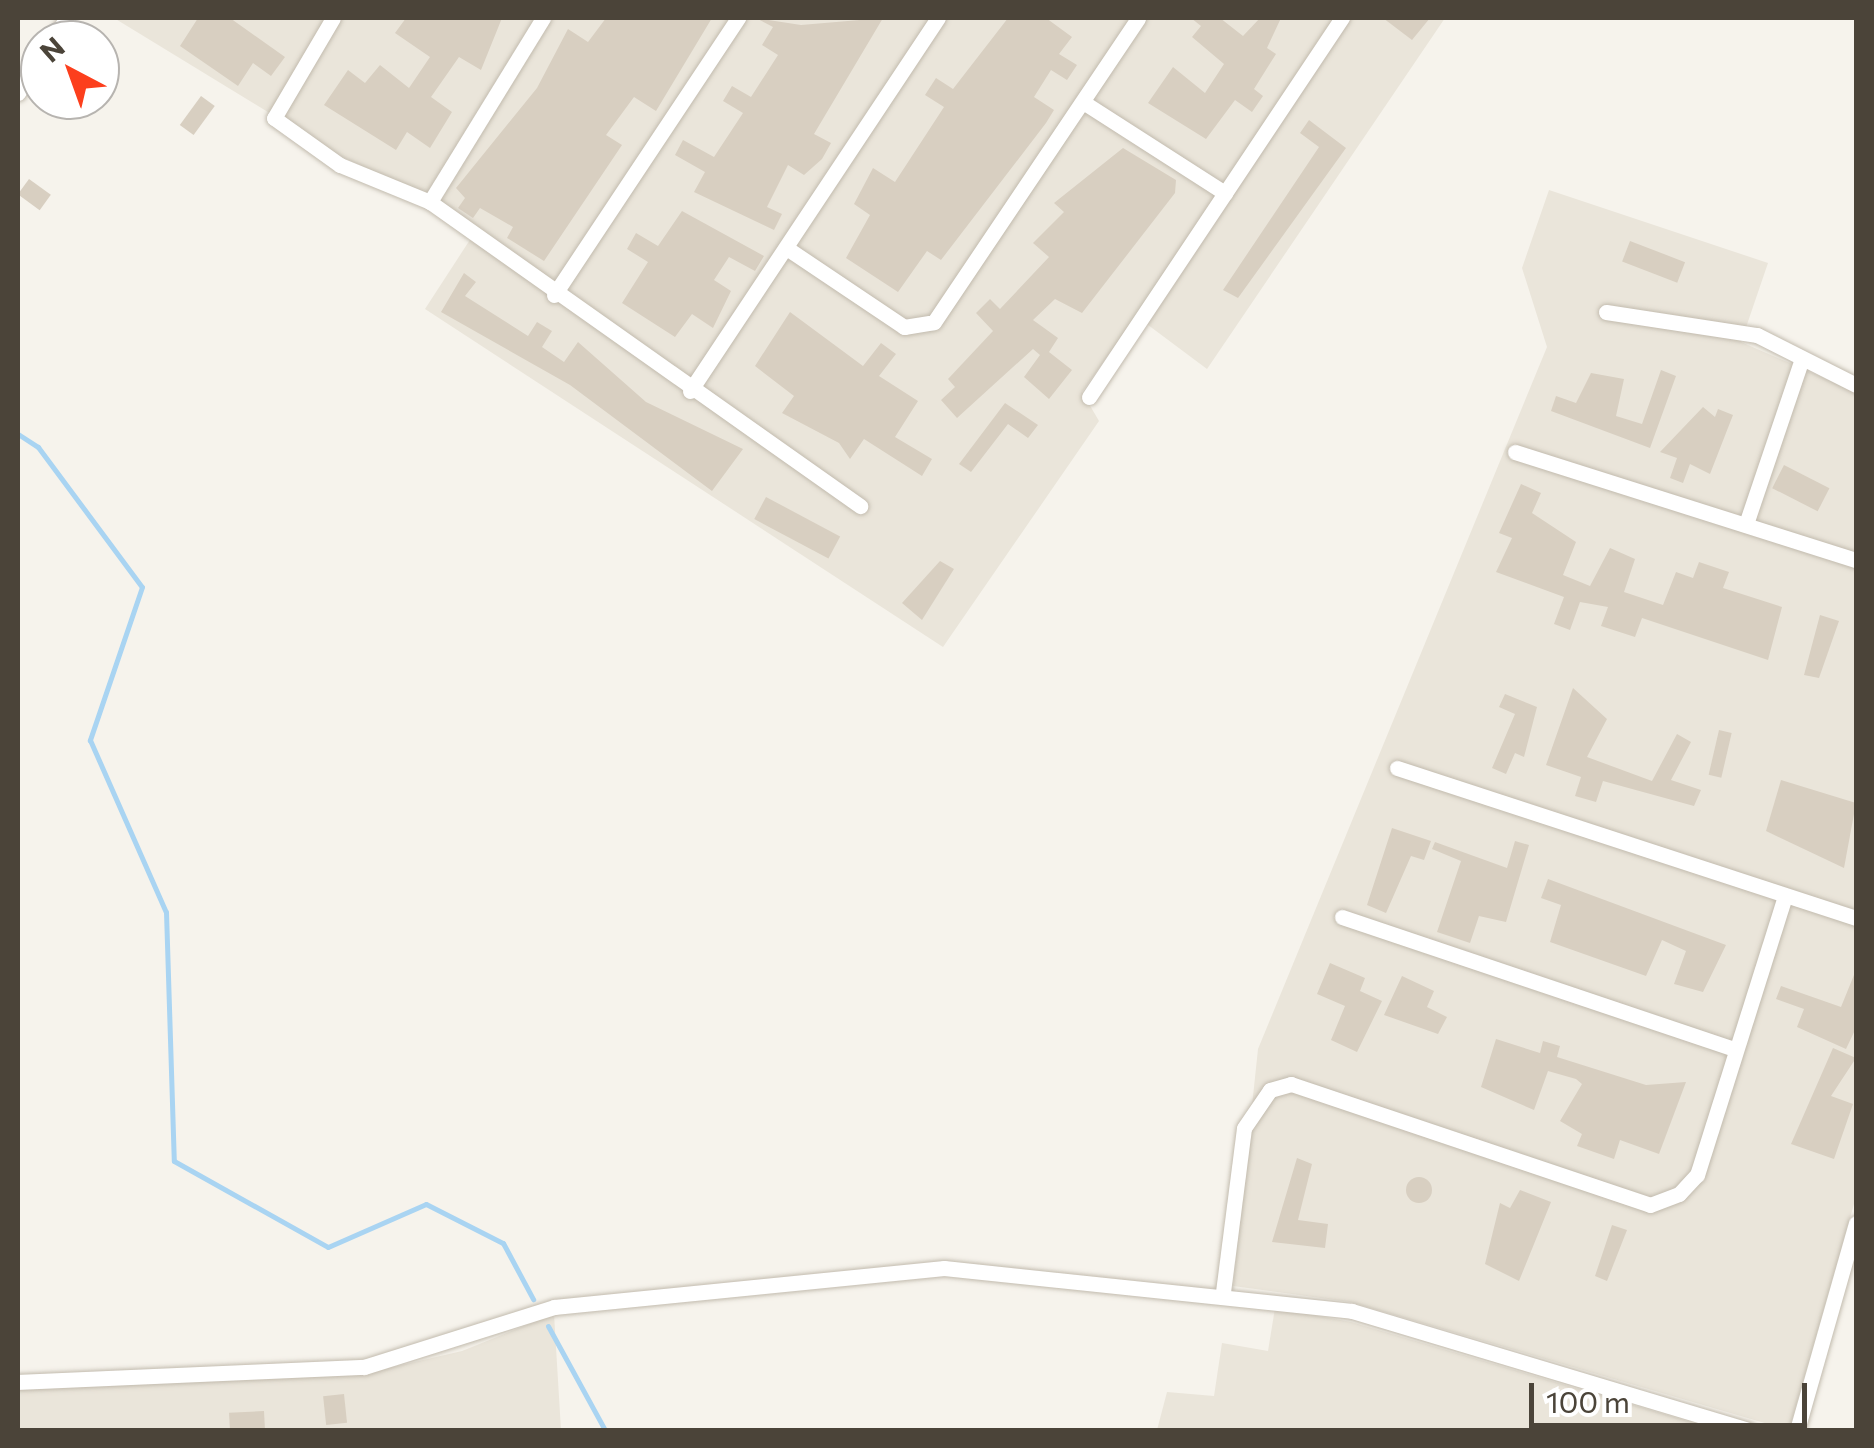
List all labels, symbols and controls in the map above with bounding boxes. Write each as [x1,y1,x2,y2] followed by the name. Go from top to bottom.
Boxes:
[20,20,120,120] north arrow
[33,29,71,69] text: N
[1534,1363,1812,1425] scale bar
[1546,1382,1630,1419] text: 100 m

